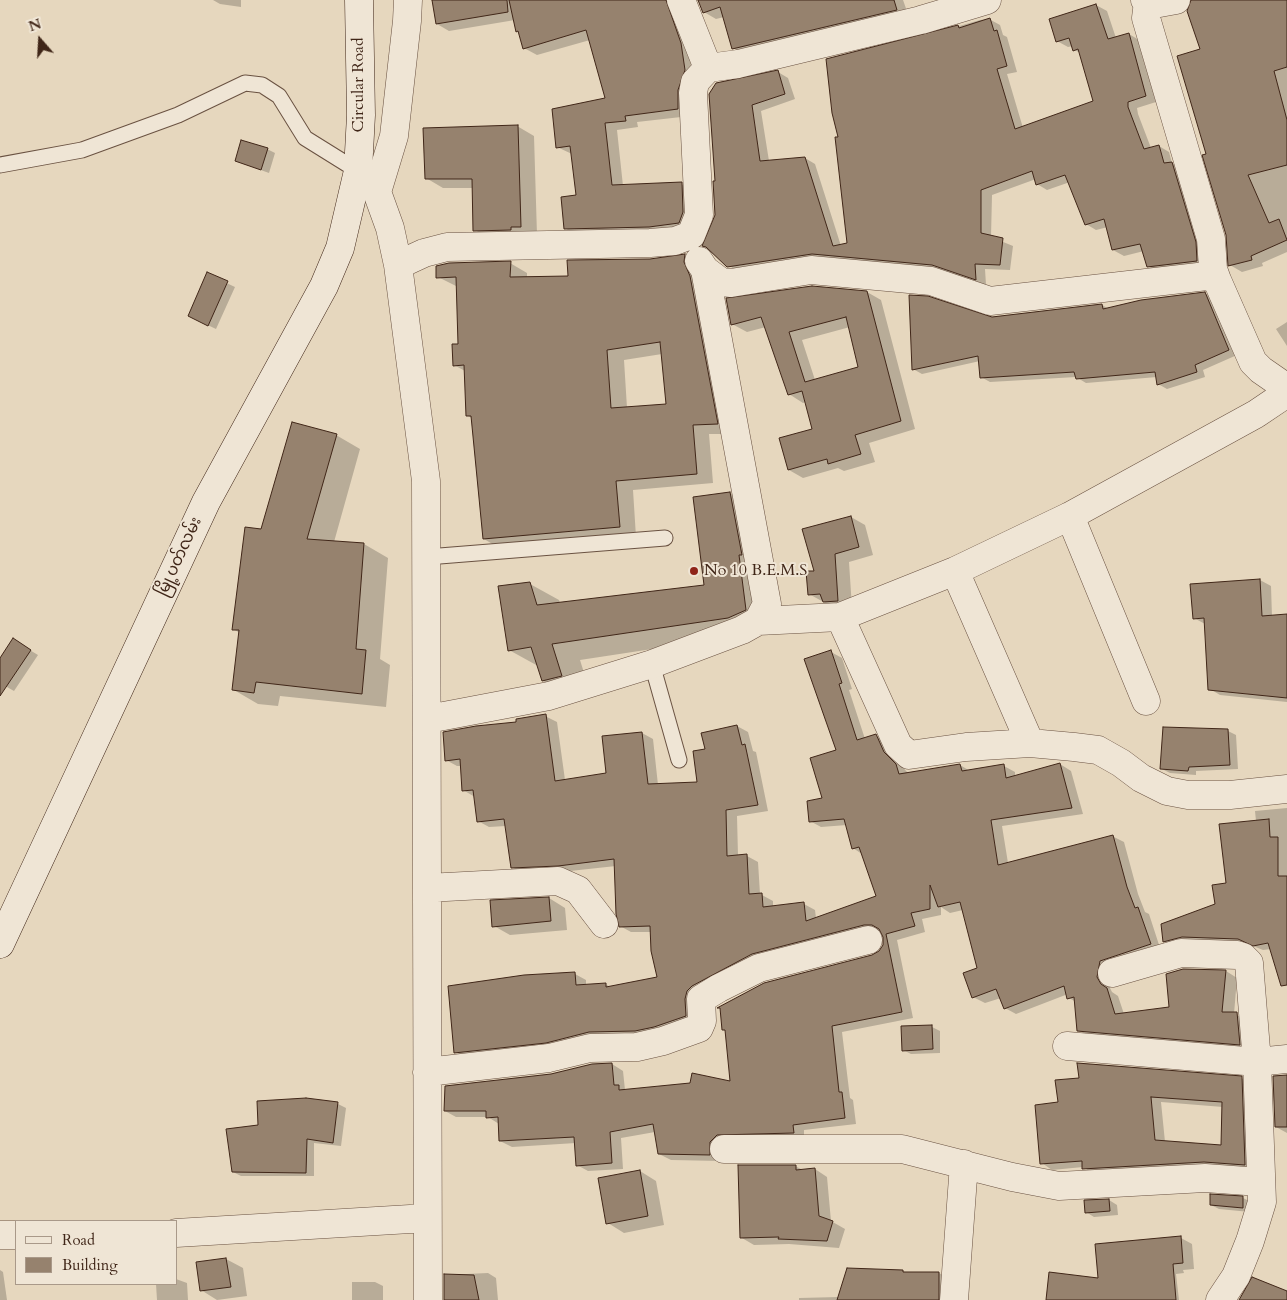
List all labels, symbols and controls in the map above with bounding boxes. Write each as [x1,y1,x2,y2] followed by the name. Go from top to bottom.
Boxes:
[26,14,44,36] text: N
[15,15,65,65] north arrow
[349,38,369,132] street label: Circular Road
[153,514,207,600] street label: မြို့ပတ်လမ်း
[704,561,807,581] place label: No 10 B.E.M.S
[688,565,700,577] marker: No 10 B.E.M.S
[15,1220,178,1285] legend
[62,1230,95,1250] text: Road
[62,1255,118,1275] text: Building

